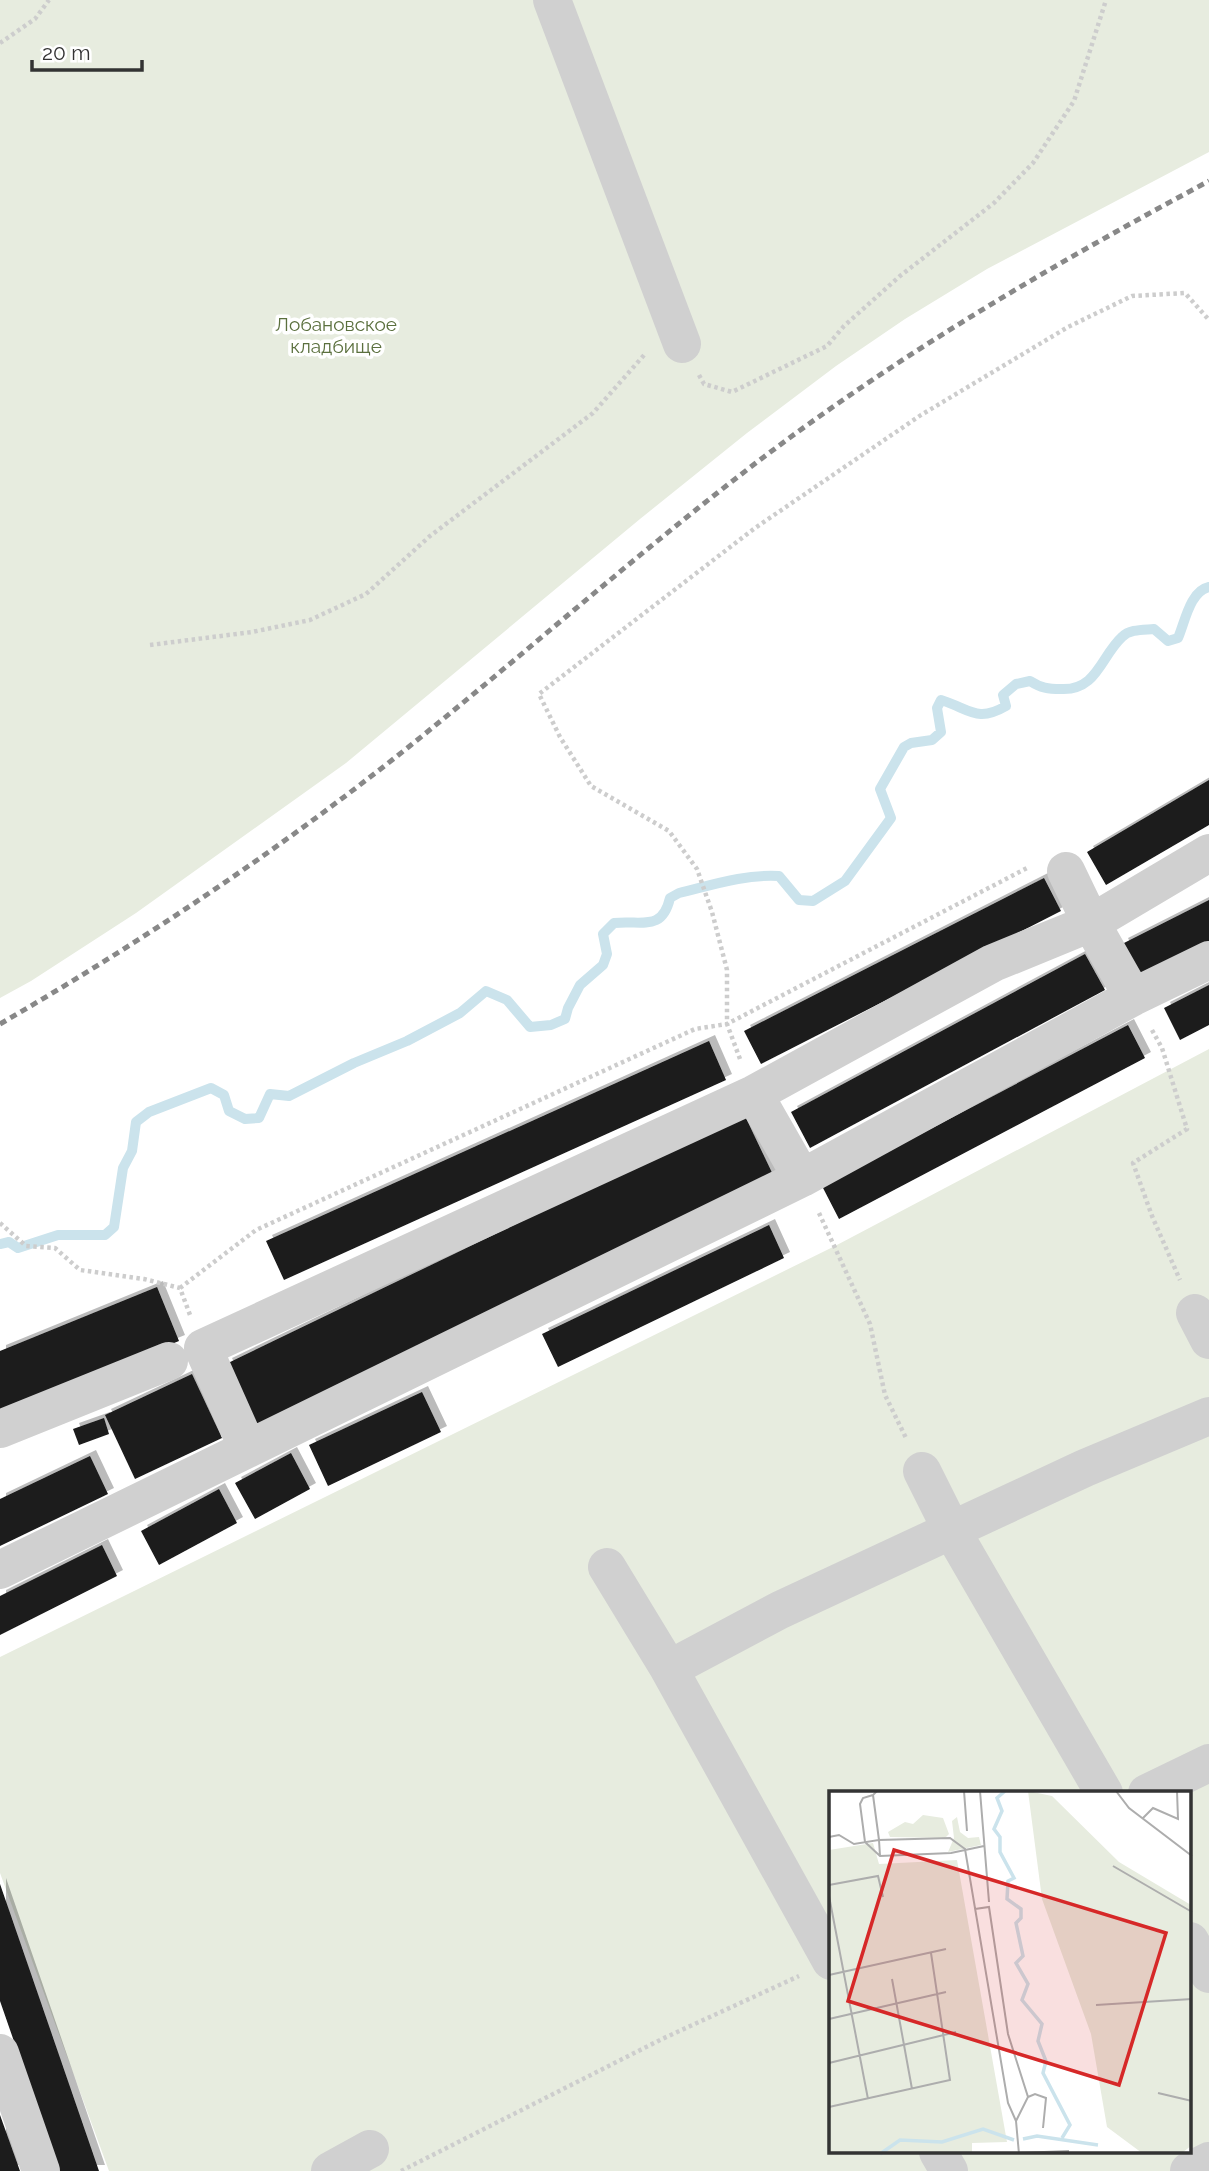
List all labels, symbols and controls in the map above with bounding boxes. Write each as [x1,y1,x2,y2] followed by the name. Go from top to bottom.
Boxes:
[32,28,142,72] scale bar
[42,40,90,65] text: 20 m
[275,313,397,357] park label: Лобановское кладбище
[829,1791,1192,2154] inset map

